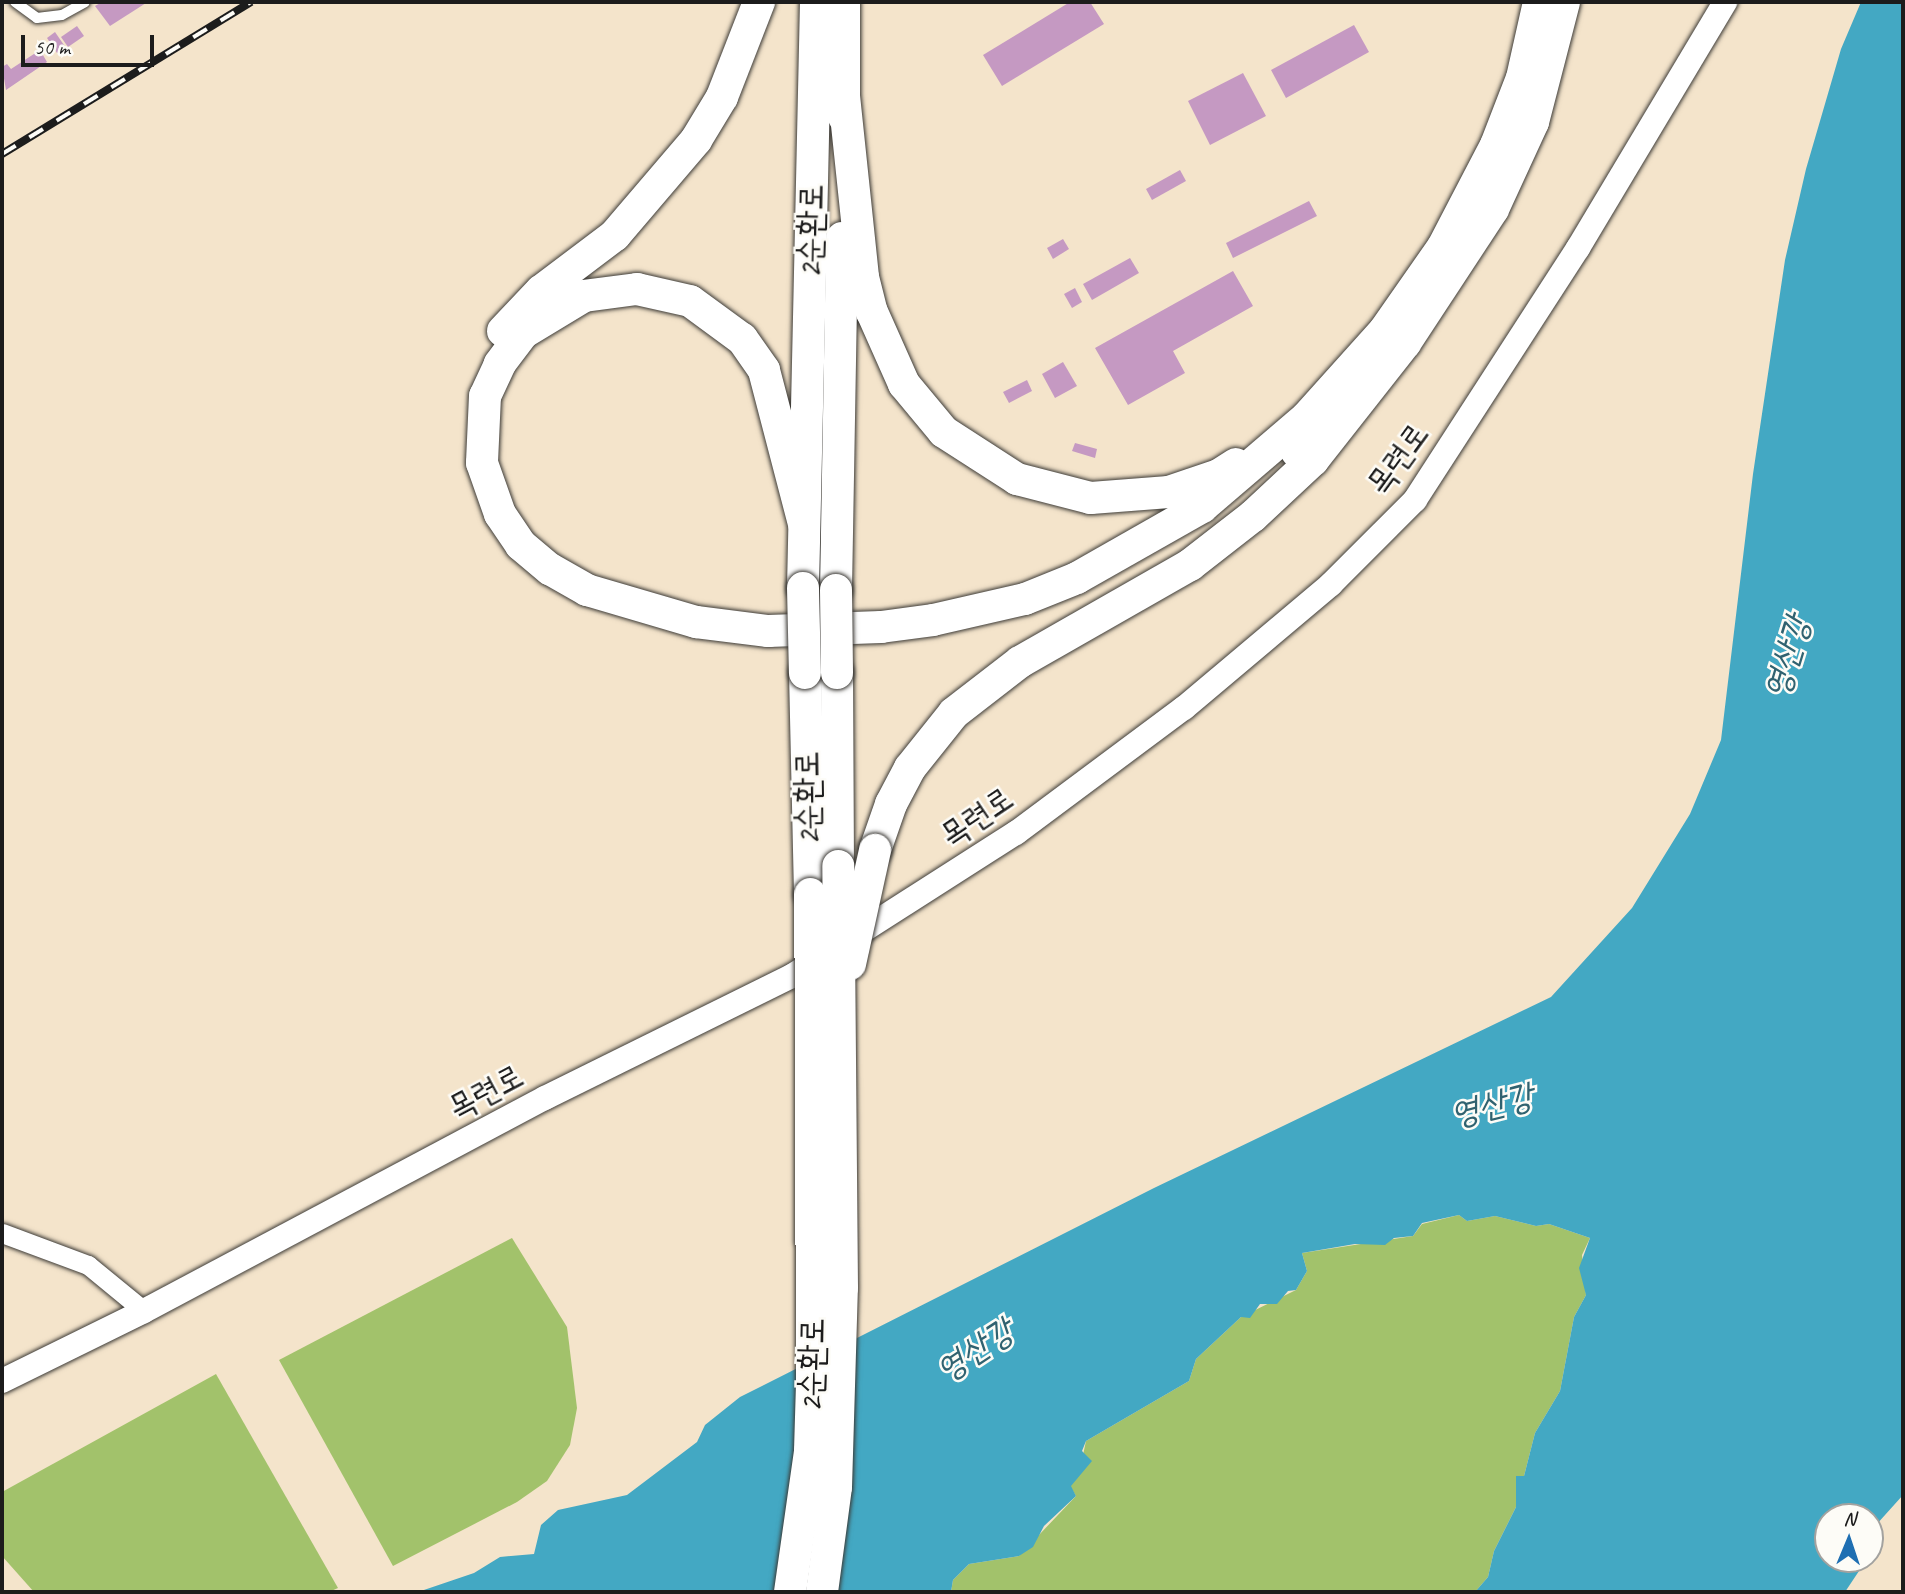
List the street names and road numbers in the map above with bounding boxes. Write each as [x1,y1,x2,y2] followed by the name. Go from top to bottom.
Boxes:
[790,183,832,279] street label: 2순환로
[1359,415,1437,503] street label: 목련로
[787,750,829,846] street label: 2순환로
[933,778,1021,856] street label: 목련로
[442,1056,530,1128] street label: 목련로
[791,1317,833,1413] street label: 2순환로

